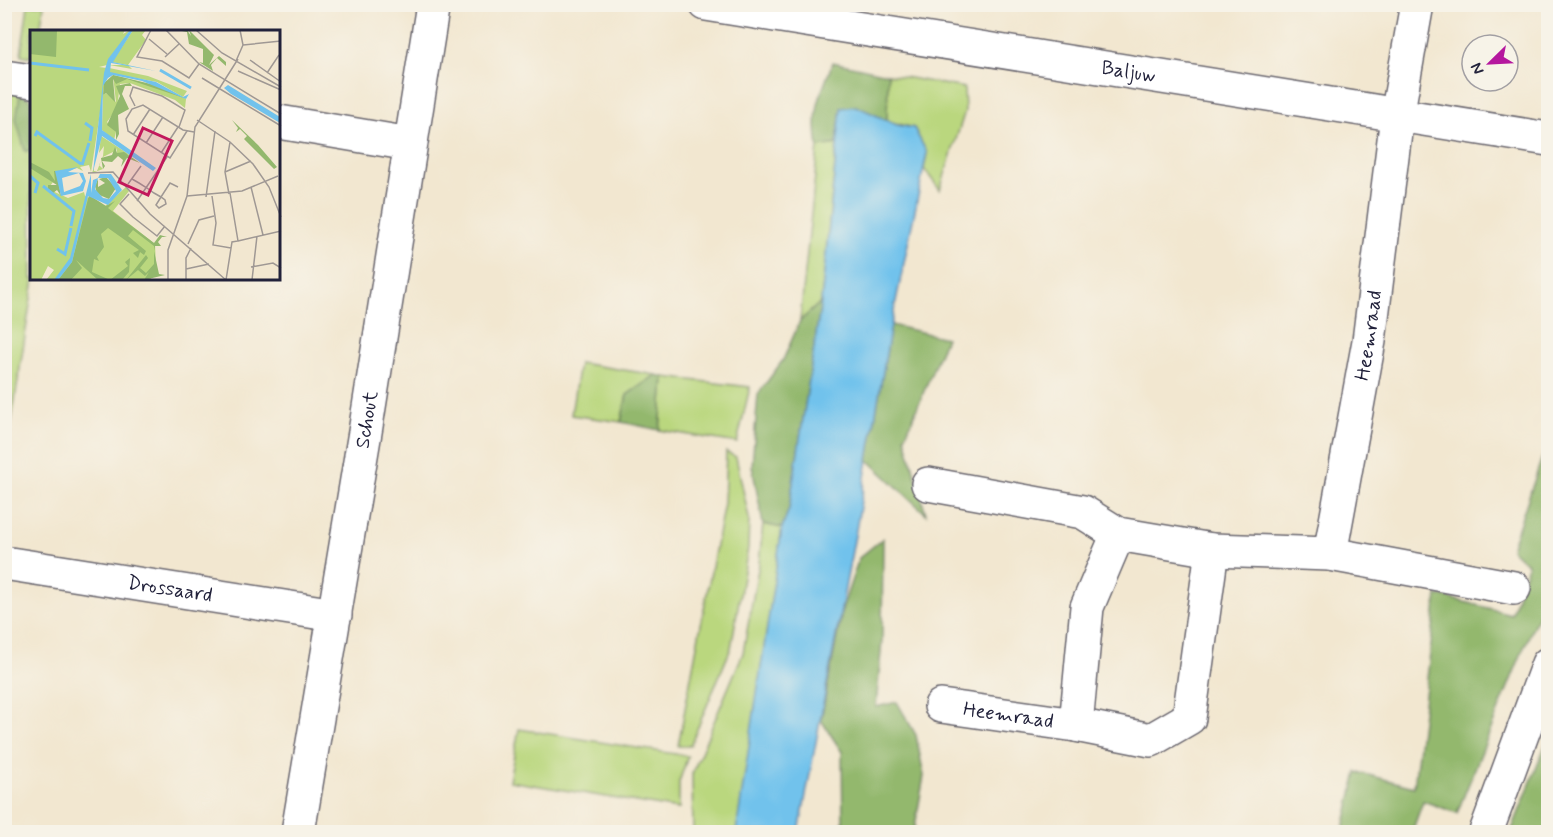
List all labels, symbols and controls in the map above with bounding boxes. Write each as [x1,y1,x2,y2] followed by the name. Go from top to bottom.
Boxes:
[30,30,280,280] inset map
[1460,33,1520,93] north arrow
[1100,54,1158,89] street label: Baljuw
[1466,59,1489,78] text: N
[1349,289,1389,383] street label: Heemraad
[349,389,385,451] street label: Schout
[126,569,214,609] street label: Drossaard
[961,696,1055,735] street label: Heemraad

